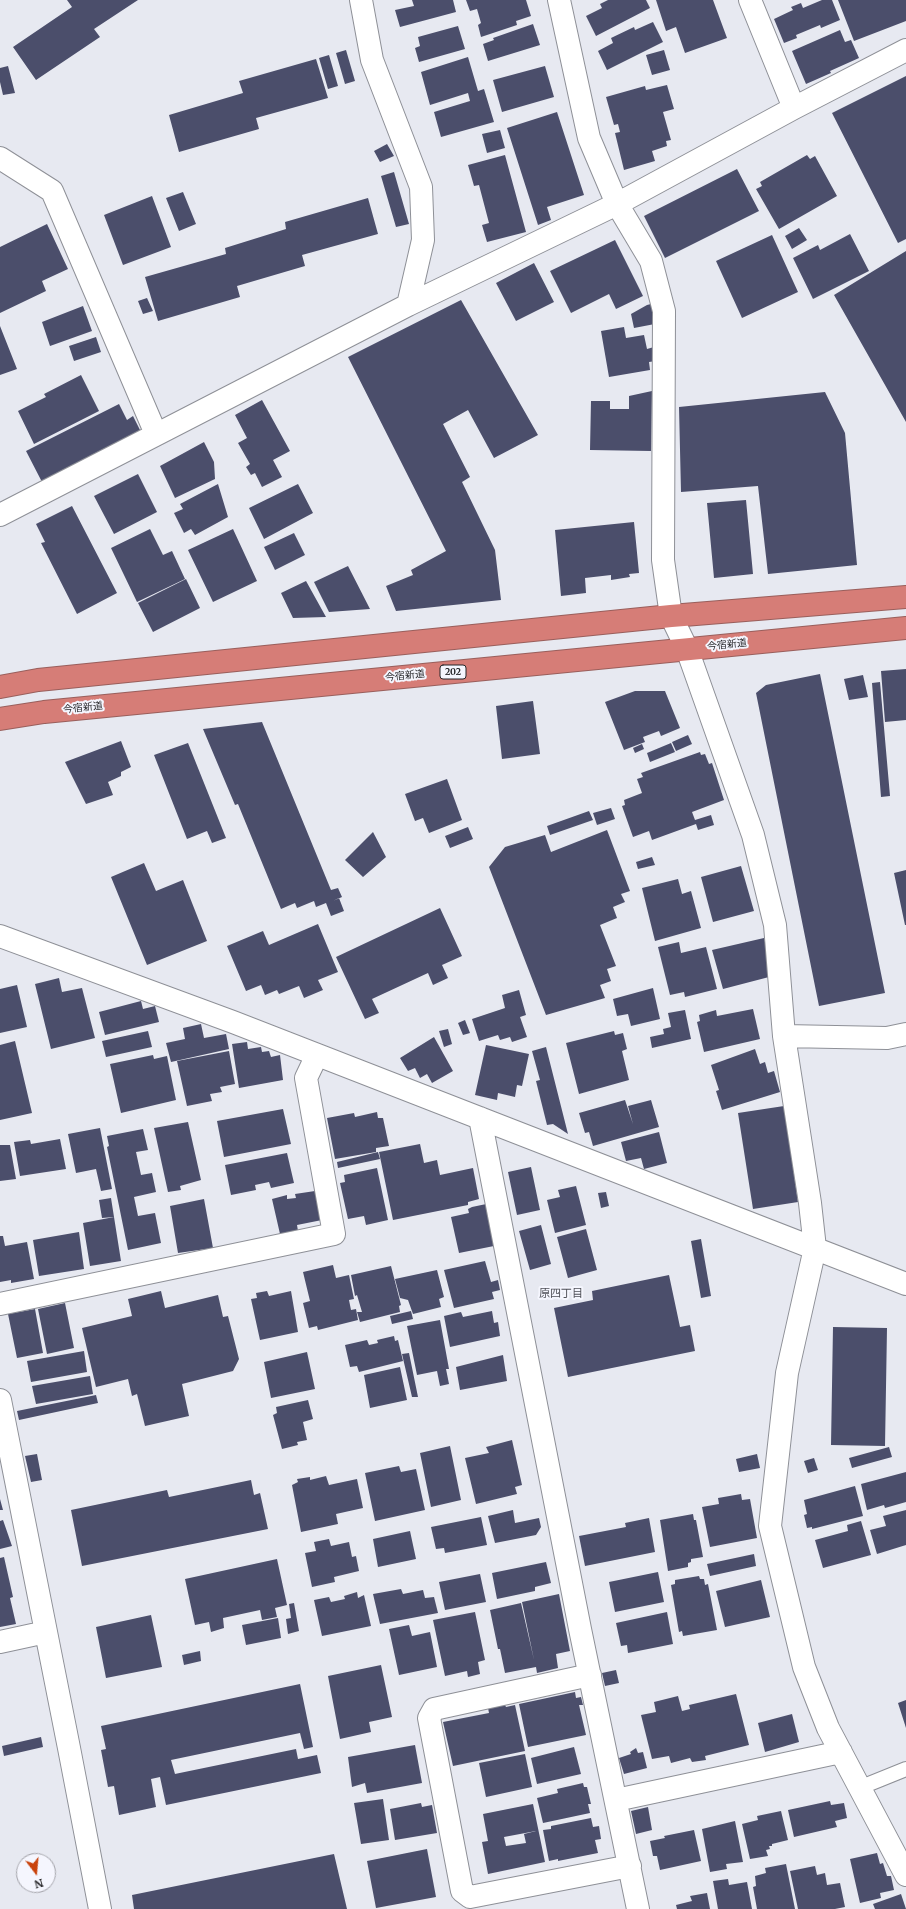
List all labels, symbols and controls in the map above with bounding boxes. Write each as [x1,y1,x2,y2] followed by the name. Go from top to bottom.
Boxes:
[706,637,748,653] street label: 今宿新道
[440,665,466,679] road number: 202
[384,668,426,684] street label: 今宿新道
[62,700,104,716] street label: 今宿新道
[539,1287,583,1301] district label: 原四丁目
[16,1853,56,1893] north arrow
[33,1876,45,1892] text: N

